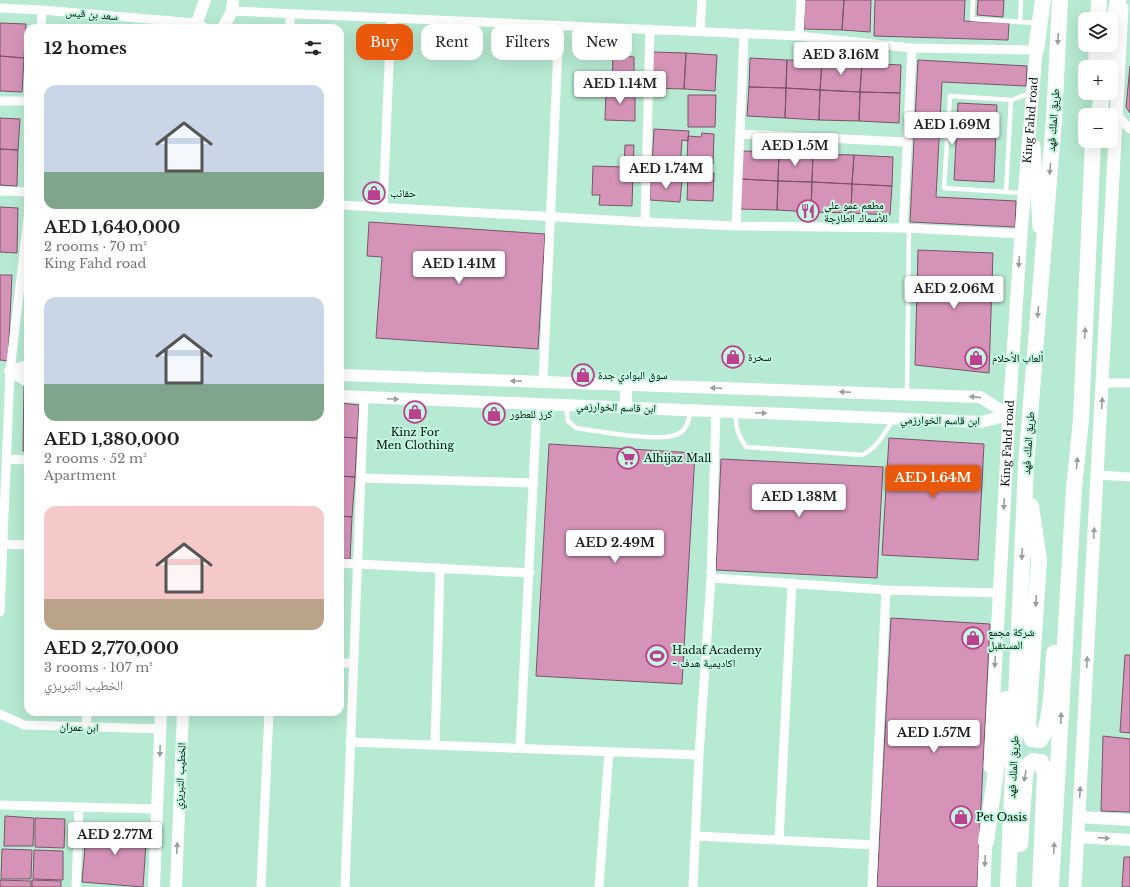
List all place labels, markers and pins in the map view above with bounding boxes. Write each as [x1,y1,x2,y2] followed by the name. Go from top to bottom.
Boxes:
[795,42,887,76] pin: AED 3.16M
[574,71,666,105] pin: AED 1.14M
[906,112,998,146] pin: AED 1.69M
[754,133,836,167] pin: AED 1.5M
[620,156,712,190] pin: AED 1.74M
[361,180,387,206] shop icon: حقائب
[390,186,416,200] place label: حقائب
[795,198,821,224] restaurant icon: مطعم عمو علي للأسماك الطازجة
[824,198,888,225] place label: مطعم عمو علي للأسماك الطازجة
[413,251,505,285] pin: AED 1.41M
[908,276,1000,310] pin: AED 2.06M
[720,344,746,370] shop icon: سخرة
[963,345,989,371] shop icon: ألعاب الأحلام
[748,350,772,364] place label: سخرة
[992,351,1043,365] place label: ألعاب الأحلام
[570,362,596,388] shop icon: سوق البوادي جدة
[598,368,668,384] place label: سوق البوادي جدة
[402,399,428,425] shop icon: Kinz For Men Clothing
[481,401,507,427] shop icon: كرز للعطور
[509,407,553,421] place label: كرز للعطور
[376,425,454,452] place label: Kinz For Men Clothing
[615,445,641,471] supermarket icon: Alhijaz Mall
[643,451,712,465] place label: Alhijaz Mall
[887,465,979,499] pin: AED 1.64M
[753,484,845,518] pin: AED 1.38M
[569,530,661,564] pin: AED 2.49M
[960,625,986,651] shop icon: شركة مجمع المستقبل
[988,625,1035,652] place label: شركة مجمع المستقبل
[644,643,670,669] sports icon: Hadaf Academy - اكاديمية هدف
[672,643,762,670] place label: Hadaf Academy - اكاديمية هدف
[888,720,980,754] pin: AED 1.57M
[948,804,974,830] shop icon: Pet Oasis
[976,810,1027,824] place label: Pet Oasis
[69,822,161,856] pin: AED 2.77M

